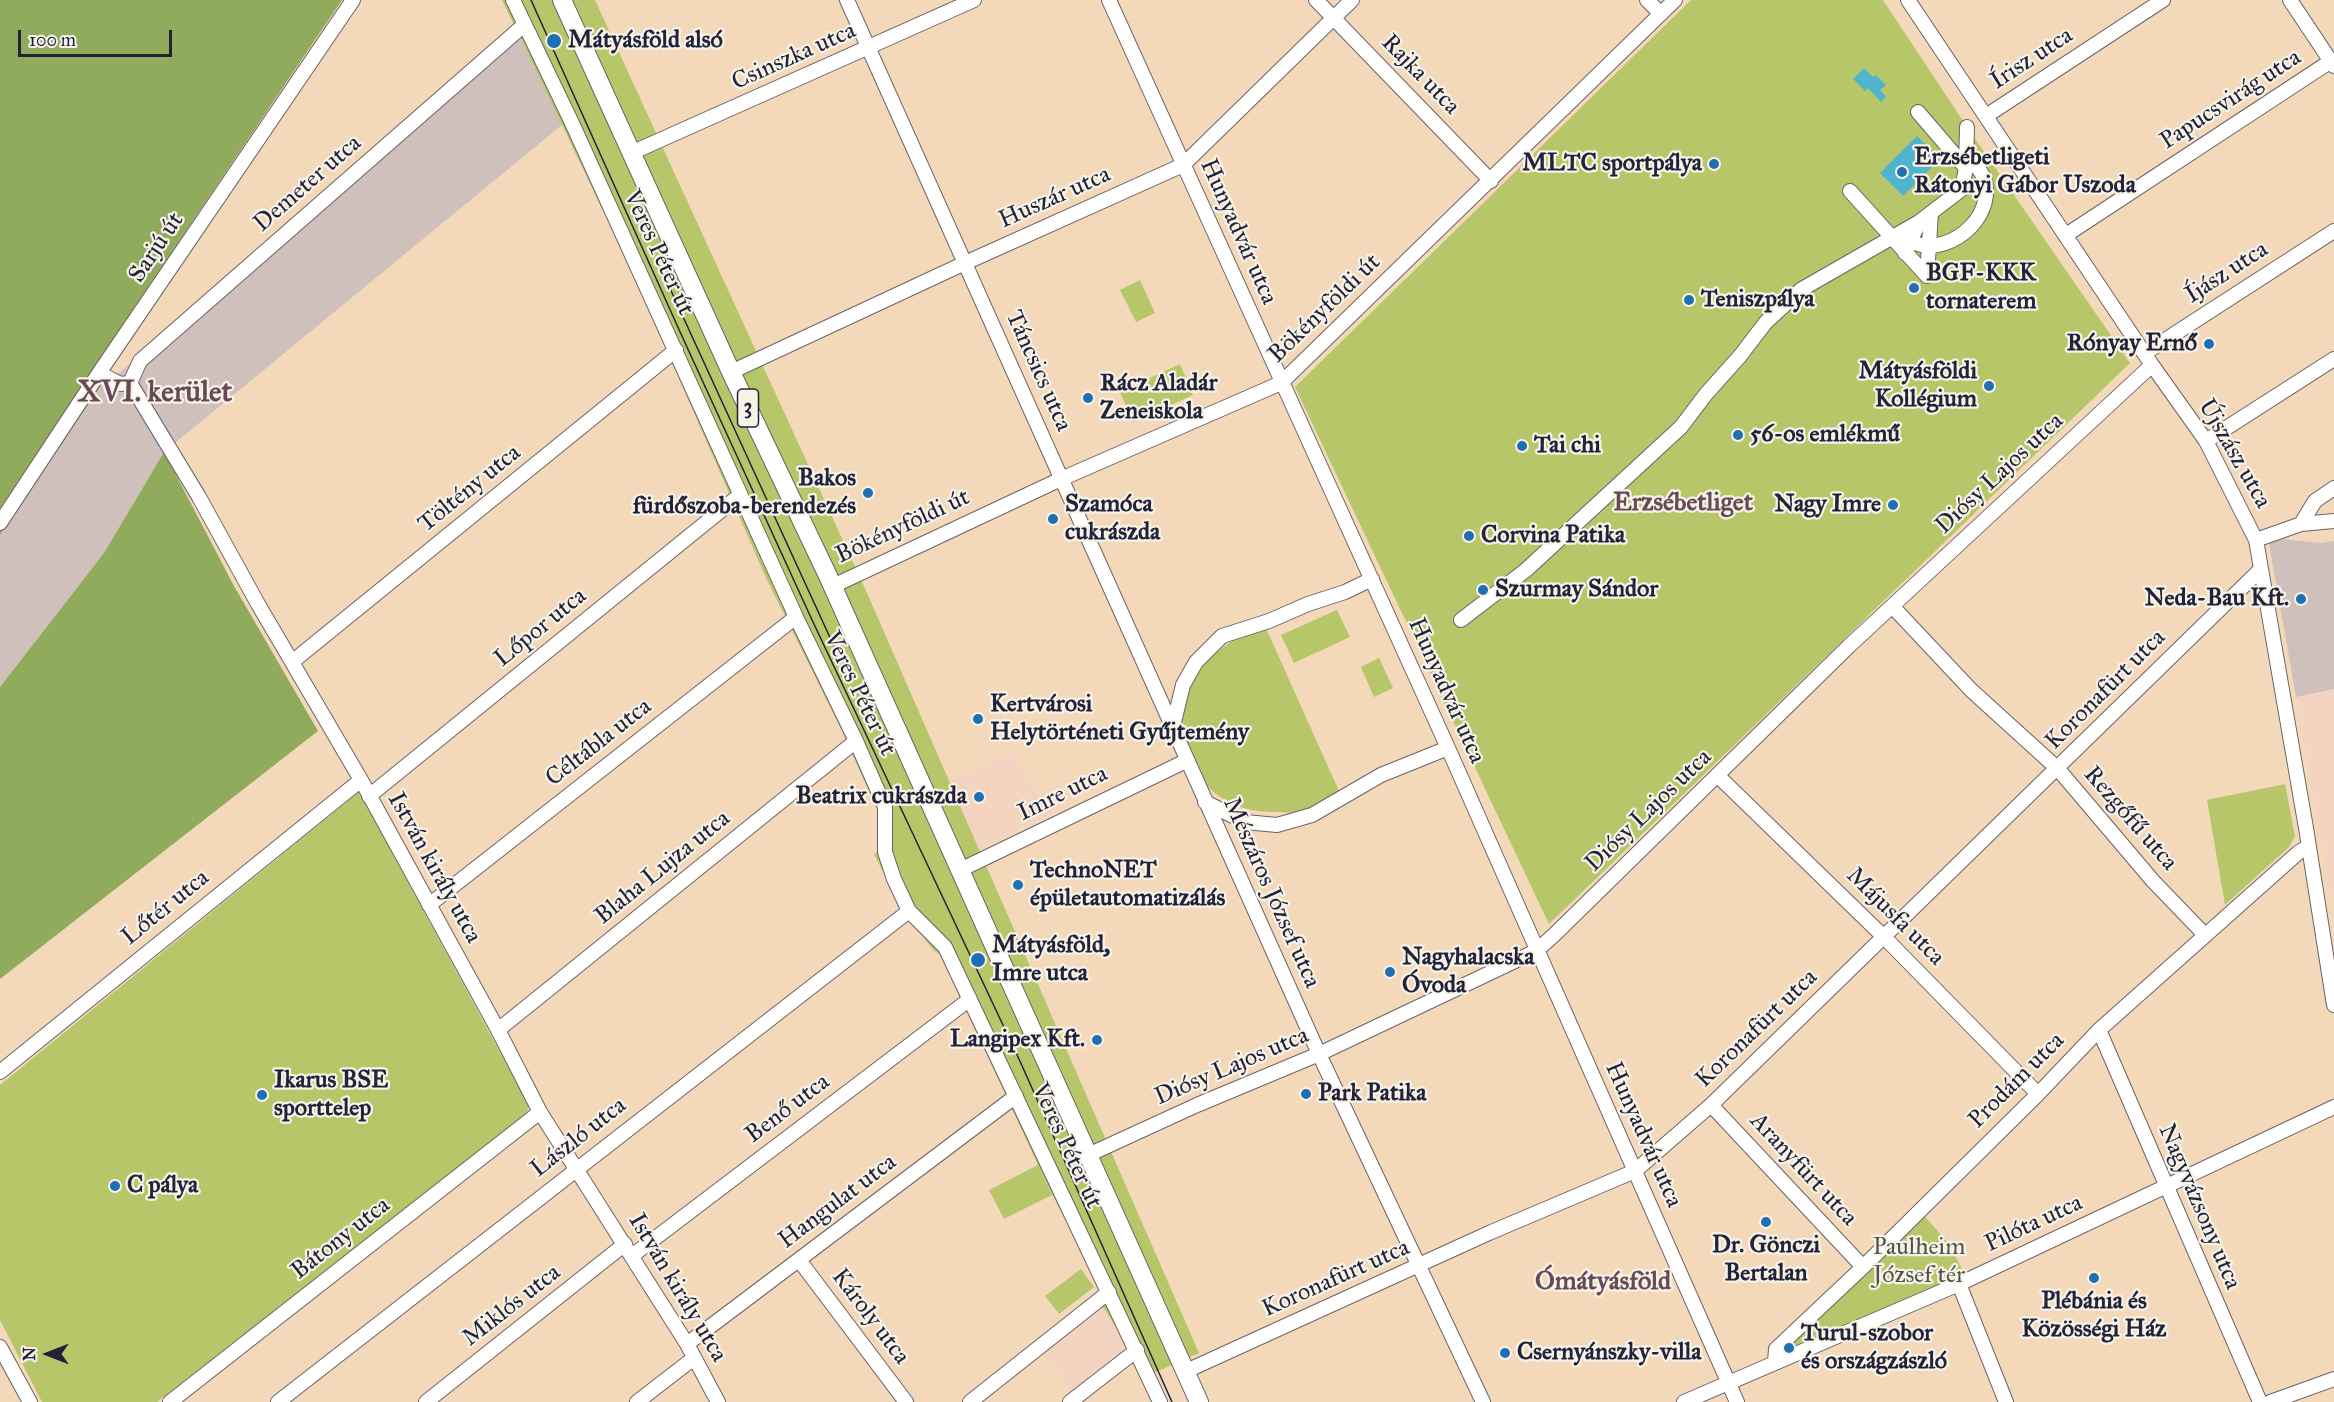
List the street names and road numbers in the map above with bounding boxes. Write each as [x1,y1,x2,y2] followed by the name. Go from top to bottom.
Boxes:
[728,17,860,97] street label: Csinszka utca
[1985,22,2079,96] street label: Írisz utca
[1375,29,1465,121] street label: Rajka utca
[2155,44,2307,156] street label: Papucsvirág utca
[248,129,368,239] street label: Demeter utca
[1193,155,1283,309] street label: Hunyadvár utca
[995,161,1115,235] street label: Huszár utca
[616,186,700,320] street label: Veres Péter út
[123,208,191,288] street label: Sarjú út
[2180,236,2274,310] street label: Íjász utca
[1263,249,1387,369] street label: Bökényföldi út
[999,306,1077,436] street label: Táncsics utca
[738,389,758,427] road number: 3
[2191,394,2277,514] street label: Újszász utca
[1930,407,2070,541] street label: Diósy Lajos utca
[413,439,527,539] street label: Töltény utca
[832,483,974,571] street label: Bökényföldi út
[489,582,593,674] street label: Lőpor utca
[1401,614,1491,768] street label: Hunyadvár utca
[2040,624,2172,756] street label: Koronafürt utca
[817,627,901,761] street label: Veres Péter út
[540,693,658,793] street label: Céltábla utca
[1580,744,1718,878] street label: Diósy Lajos utca
[1014,760,1112,828] street label: Imre utca
[2077,761,2183,877] street label: Rezgőfű utca
[381,788,487,948] street label: István király utca
[1216,793,1326,993] street label: Mészáros József utca
[590,805,736,931] street label: Blaha Lujza utca
[1840,862,1950,972] street label: Májusfa utca
[116,864,216,952] street label: Lőtér utca
[1690,964,1824,1094] street label: Koronafürt utca
[1151,1022,1313,1112] street label: Diósy Lajos utca
[1963,1027,2071,1135] street label: Prodám utca
[1598,1058,1688,1212] street label: Hunyadvár utca
[740,1068,836,1150] street label: Benő utca
[1024,1079,1108,1213] street label: Veres Péter út
[526,1092,632,1184] street label: László utca
[1743,1107,1863,1233] street label: Aranyfürt utca
[2151,1120,2247,1294] street label: Nagyvázsony utca
[773,1148,903,1256] street label: Hangulat utca
[1981,1189,2087,1259] street label: Pilóta utca
[286,1192,396,1286] street label: Bátony utca
[621,1209,733,1367] street label: István király utca
[1258,1234,1414,1324] street label: Koronafürt utca
[457,1259,567,1353] street label: Miklós utca
[825,1263,915,1371] street label: Károly utca

